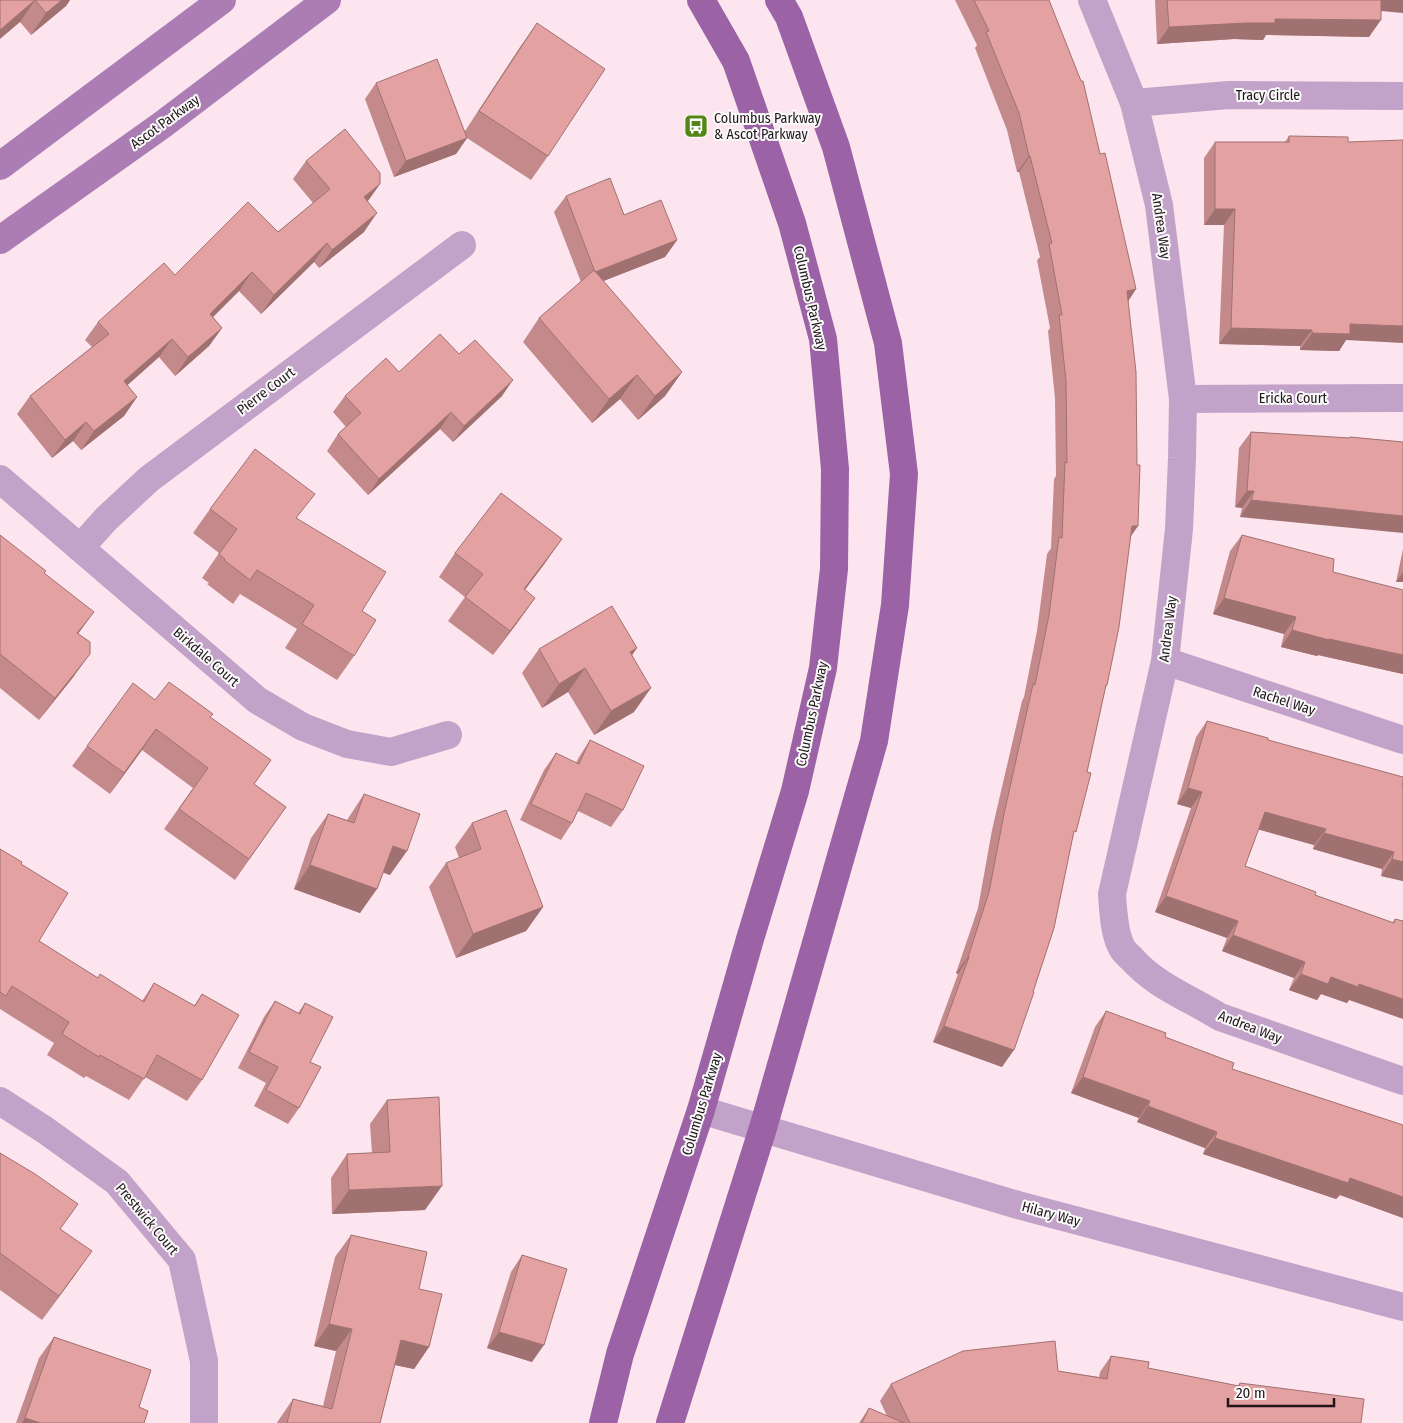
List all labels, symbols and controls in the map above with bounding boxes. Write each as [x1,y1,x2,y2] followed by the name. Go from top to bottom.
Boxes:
[1236,87,1300,104] street label: Tracy Circle
[127,91,203,153] street label: Ascot Parkway
[714,110,822,143] place label: Columbus Parkway & Ascot Parkway
[683,113,709,139] bus stop icon: Columbus Parkway & Ascot Parkway
[1148,192,1174,261] street label: Andrea Way
[790,244,830,353] street label: Columbus Parkway
[234,363,299,418] street label: Pierre Court
[1259,390,1328,407] street label: Ericka Court
[1156,594,1181,663] street label: Andrea Way
[170,624,243,690] street label: Birkdale Court
[793,659,832,768] street label: Columbus Parkway
[1251,683,1318,719] street label: Rachel Way
[1216,1007,1285,1047] street label: Andrea Way
[678,1050,726,1158] street label: Columbus Parkway
[112,1180,182,1259] street label: Prestwick Court
[1020,1198,1083,1230] street label: Hilary Way
[1228,1376,1334,1408] scale bar
[1236,1384,1266,1402] text: 20 m

